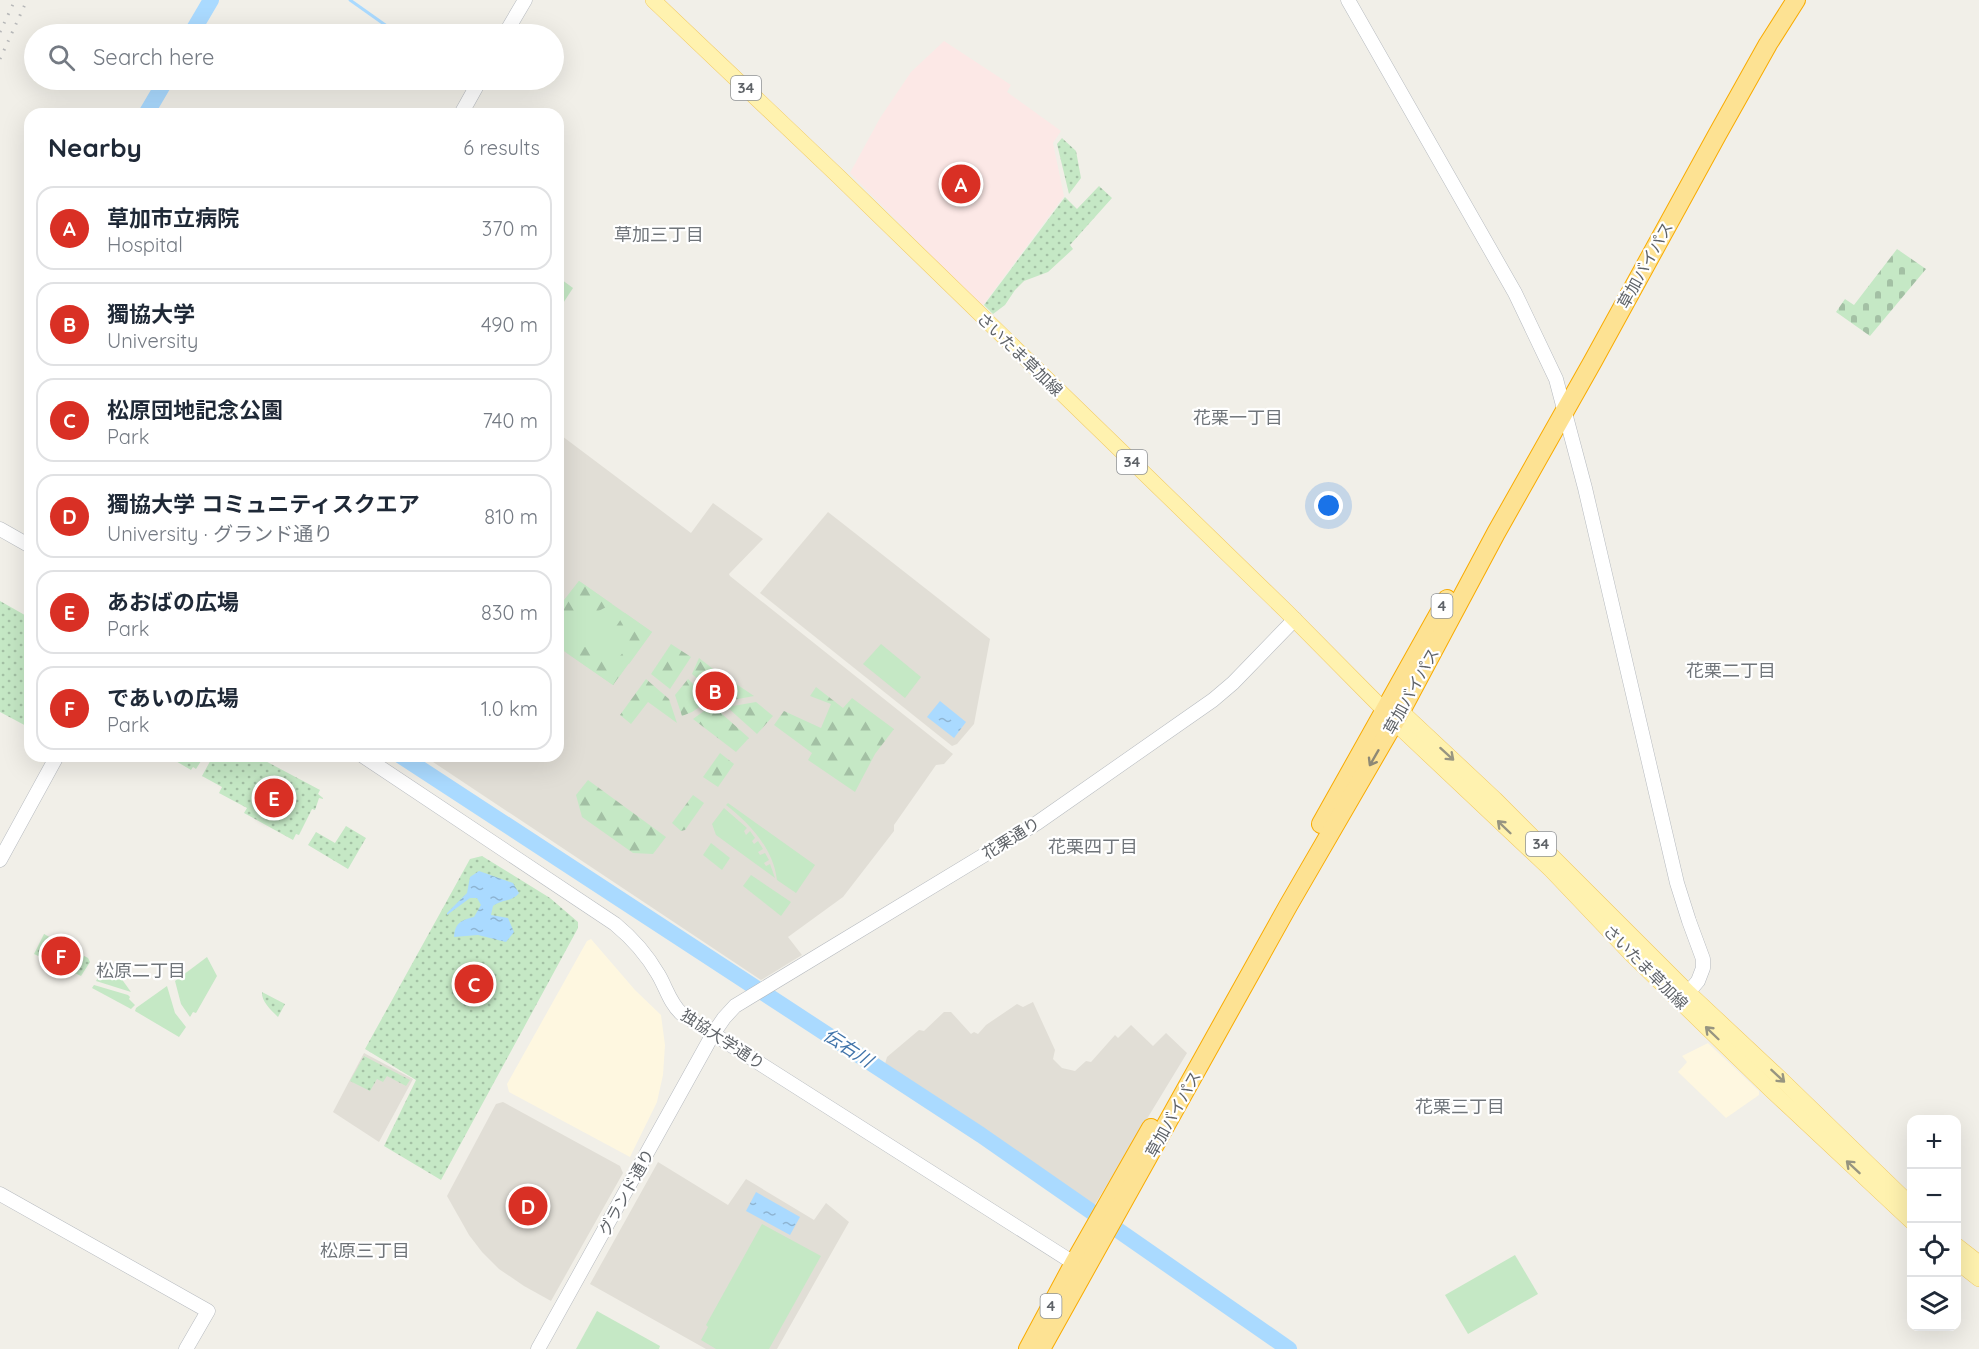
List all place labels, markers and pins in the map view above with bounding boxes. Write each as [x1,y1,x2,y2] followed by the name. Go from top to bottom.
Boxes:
[942,162,980,207] pin: A
[696,668,734,714] pin: B
[254,776,294,820] pin: E
[42,934,80,978] pin: F
[454,962,494,1006] pin: C
[508,1184,548,1228] pin: D

